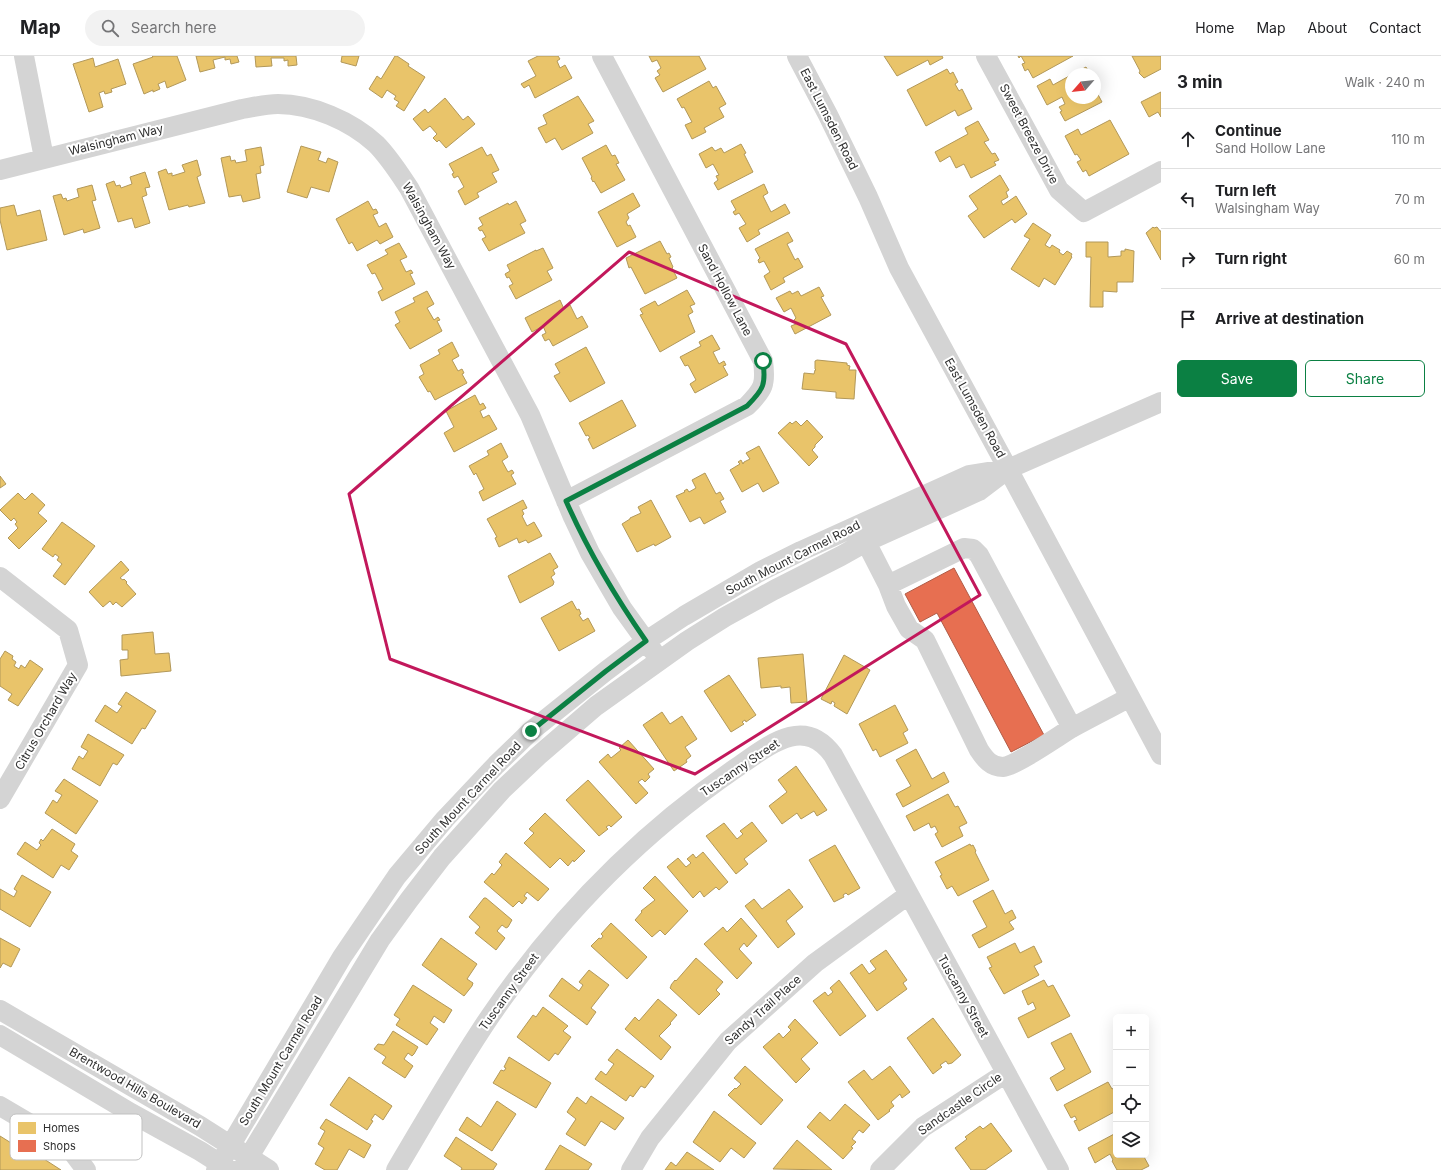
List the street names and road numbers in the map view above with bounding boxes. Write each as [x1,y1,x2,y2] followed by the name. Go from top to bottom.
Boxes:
[797,65,862,172] street label: East Lumsden Road
[997,81,1062,186] street label: Sweet Breeze Drive
[67,120,165,159] street label: Walsingham Way
[399,180,460,272] street label: Walsingham Way
[695,241,756,338] street label: Sand Hollow Lane
[942,355,1009,460] street label: East Lumsden Road
[723,517,862,598] street label: South Mount Carmel Road
[11,669,80,772] street label: Citrus Orchard Way
[697,736,782,800] street label: Tuscanny Street
[411,738,524,857] street label: South Mount Carmel Road
[475,950,542,1033] street label: Tuscanny Street
[935,952,992,1040] street label: Tuscanny Street
[721,971,804,1048] street label: Sandy Trail Place
[236,993,325,1128] street label: South Mount Carmel Road
[67,1044,204,1131] street label: Brentwood Hills Boulevard
[915,1069,1005,1138] street label: Sandcastle Circle

